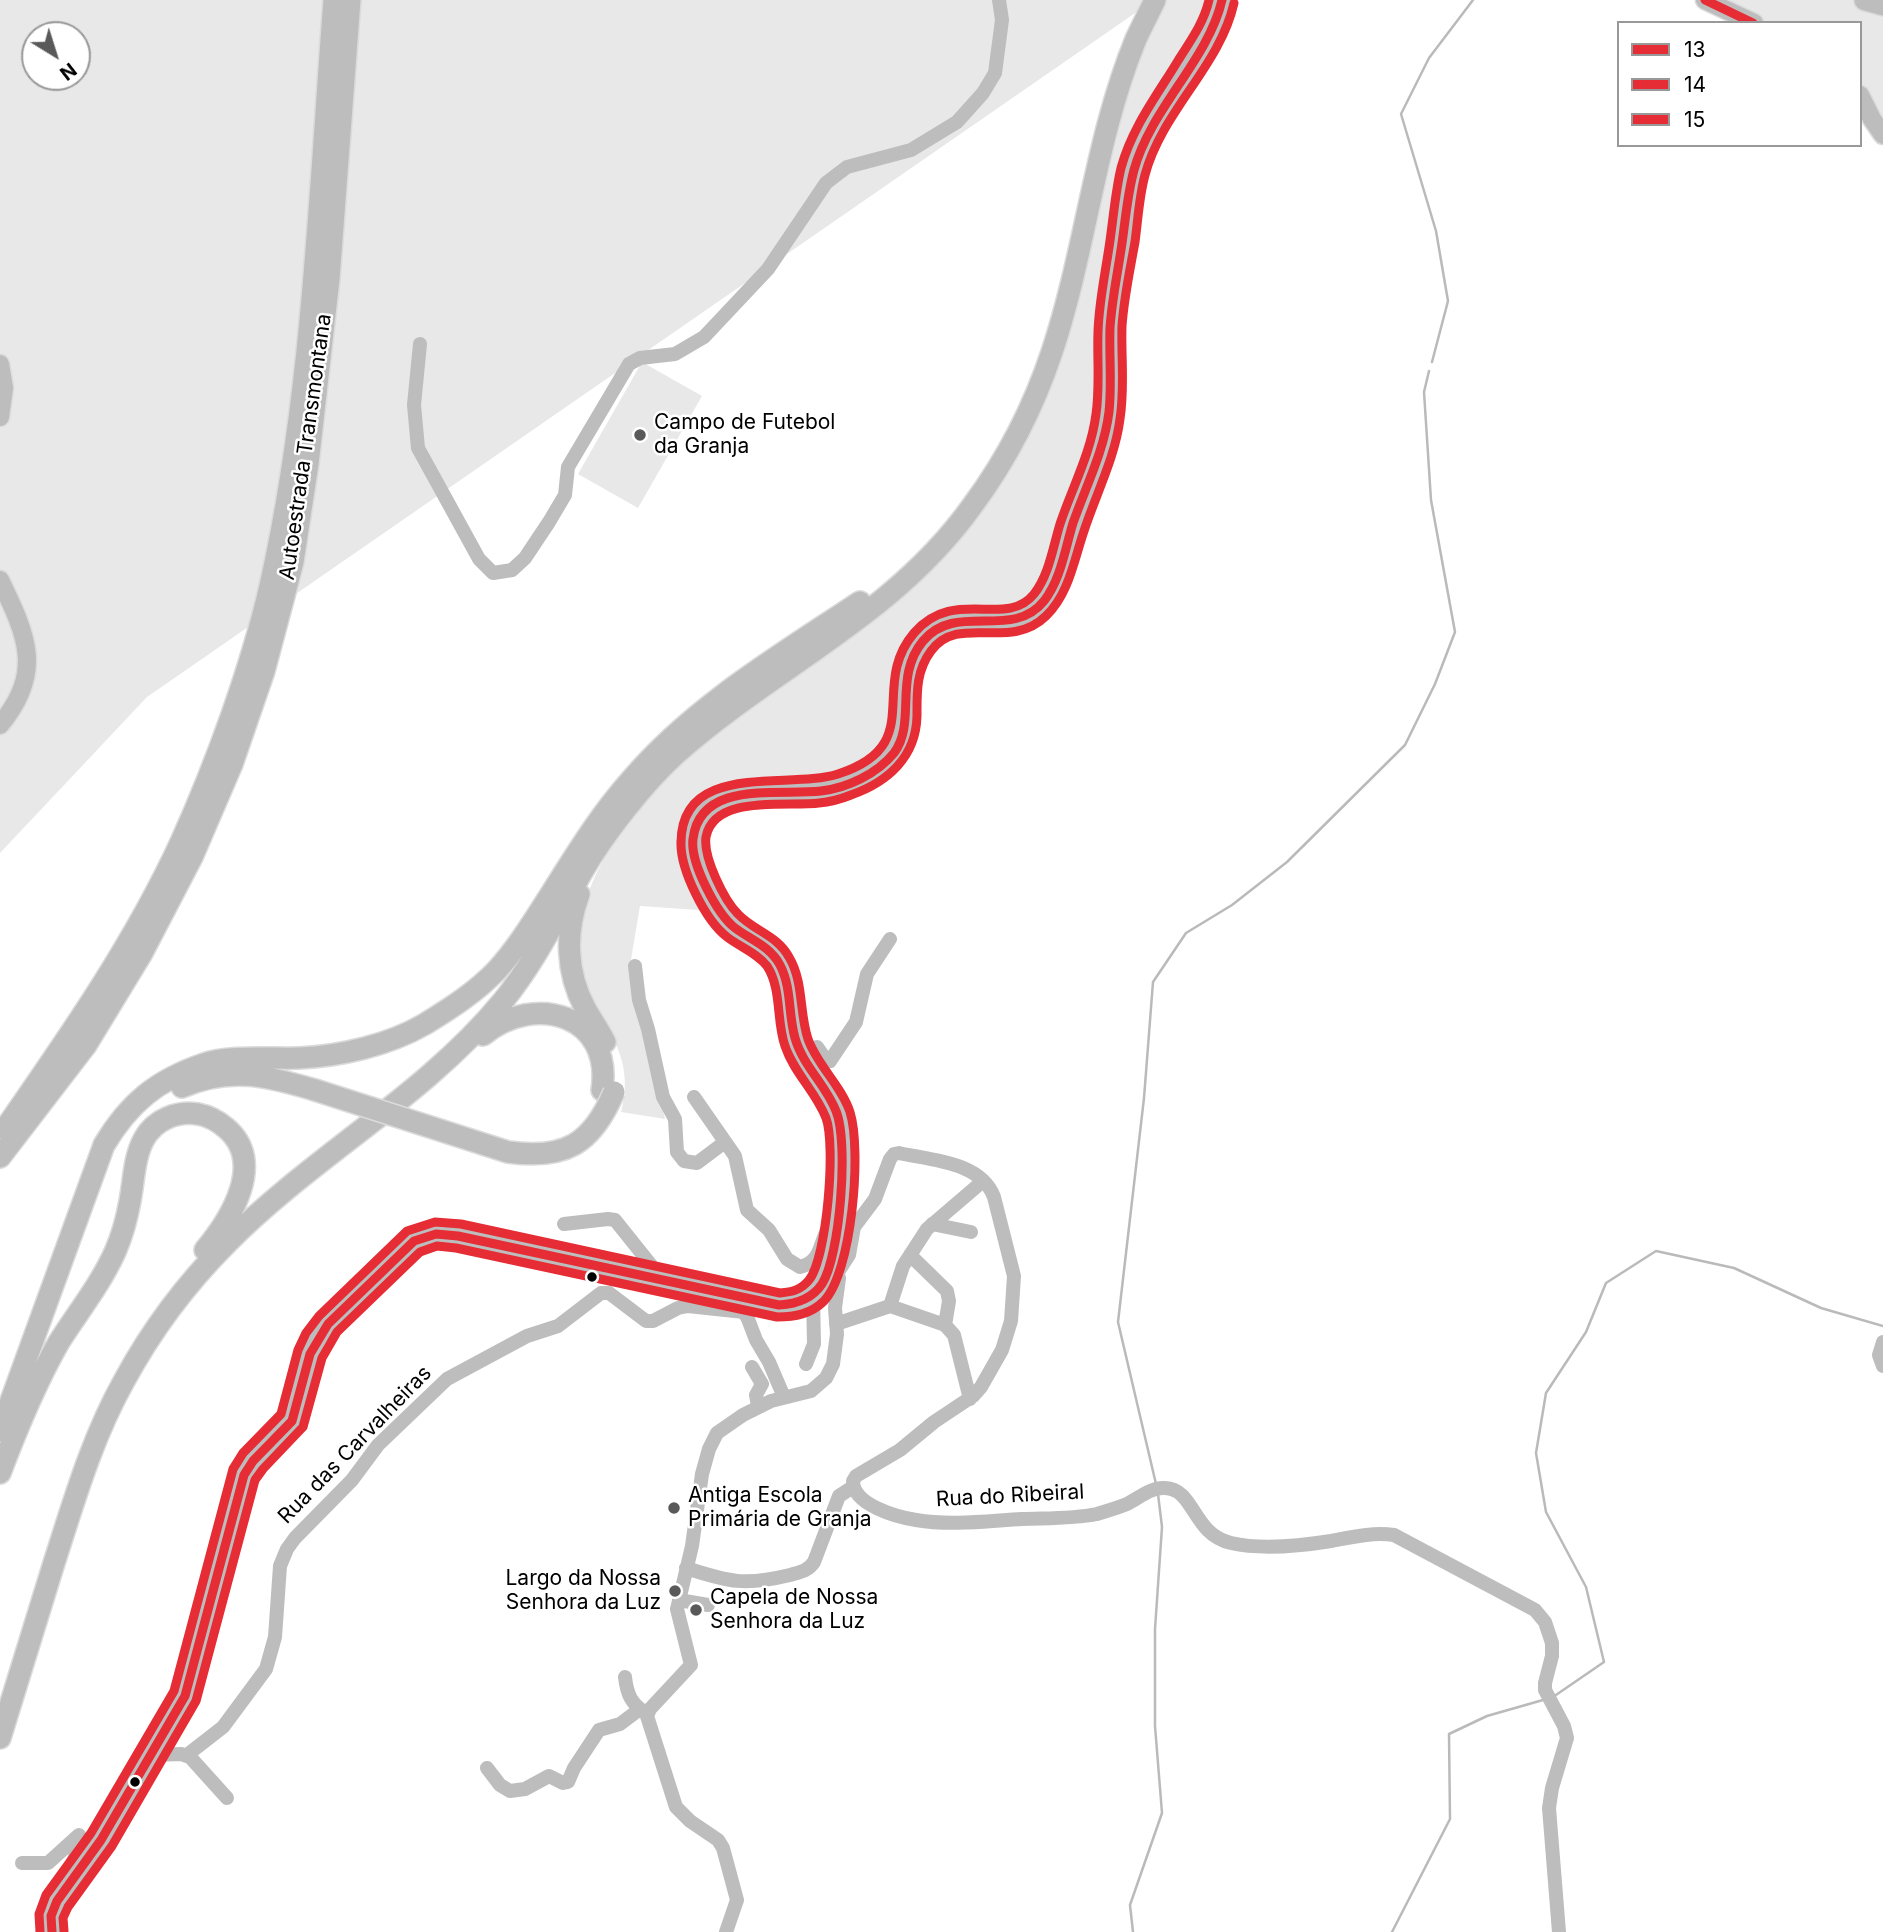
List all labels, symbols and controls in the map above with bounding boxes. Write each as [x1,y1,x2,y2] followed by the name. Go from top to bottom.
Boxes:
[21,21,91,91] north arrow
[1617,21,1862,147] legend
[1684,37,1706,62] text: 13
[55,58,81,85] text: N
[1684,72,1706,97] text: 14
[1684,107,1705,132] text: 15
[275,312,337,582] street label: Autoestrada Transmontana
[654,410,835,460] place label: Campo de Futebol da Granja
[632,427,648,443] marker: Campo de Futebol da Granja
[585,1270,599,1284] unlabelled marker
[273,1361,437,1529] street label: Rua das Carvalheiras
[935,1480,1085,1512] street label: Rua do Ribeiral
[688,1483,872,1533] place label: Antiga Escola Primária de Granja
[666,1500,682,1516] marker: Antiga Escola Primária de Granja
[505,1566,661,1616] place label: Largo da Nossa Senhora da Luz
[667,1583,683,1599] marker: Largo da Nossa Senhora da Luz
[710,1585,878,1635] place label: Capela de Nossa Senhora da Luz
[688,1602,704,1618] marker: Capela de Nossa Senhora da Luz
[128,1775,142,1789] unlabelled marker

